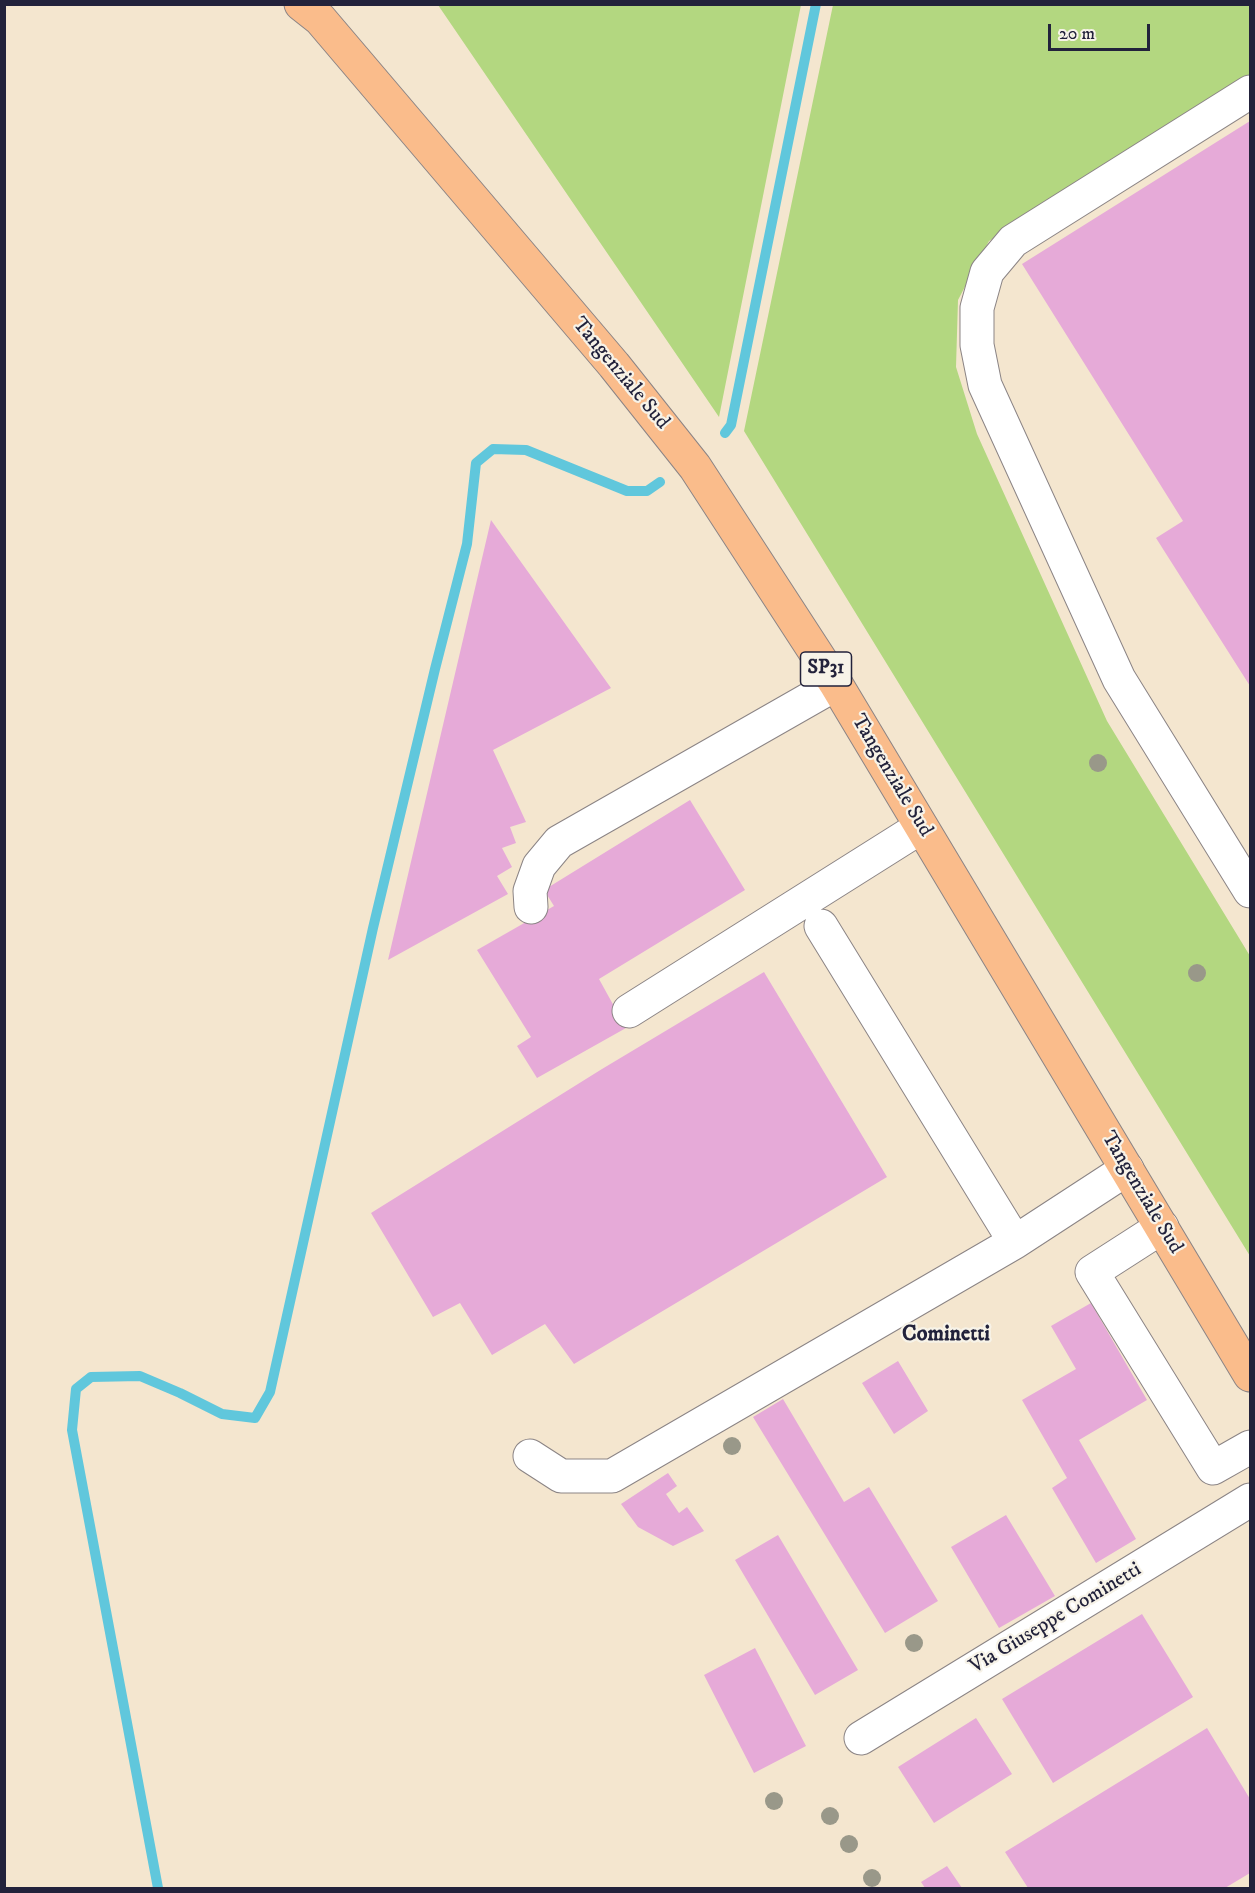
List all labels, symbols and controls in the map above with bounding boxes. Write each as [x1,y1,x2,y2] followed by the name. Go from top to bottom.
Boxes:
[1051,12,1153,50] scale bar
[1059,23,1095,45] text: 20 m
[566,313,674,435] street label: Tangenziale Sud
[800,652,852,686] road number: SP31
[845,710,937,842] street label: Tangenziale Sud
[1095,1127,1187,1259] street label: Tangenziale Sud
[902,1322,990,1348] district label: Cominetti
[966,1558,1146,1680] street label: Via Giuseppe Cominetti

